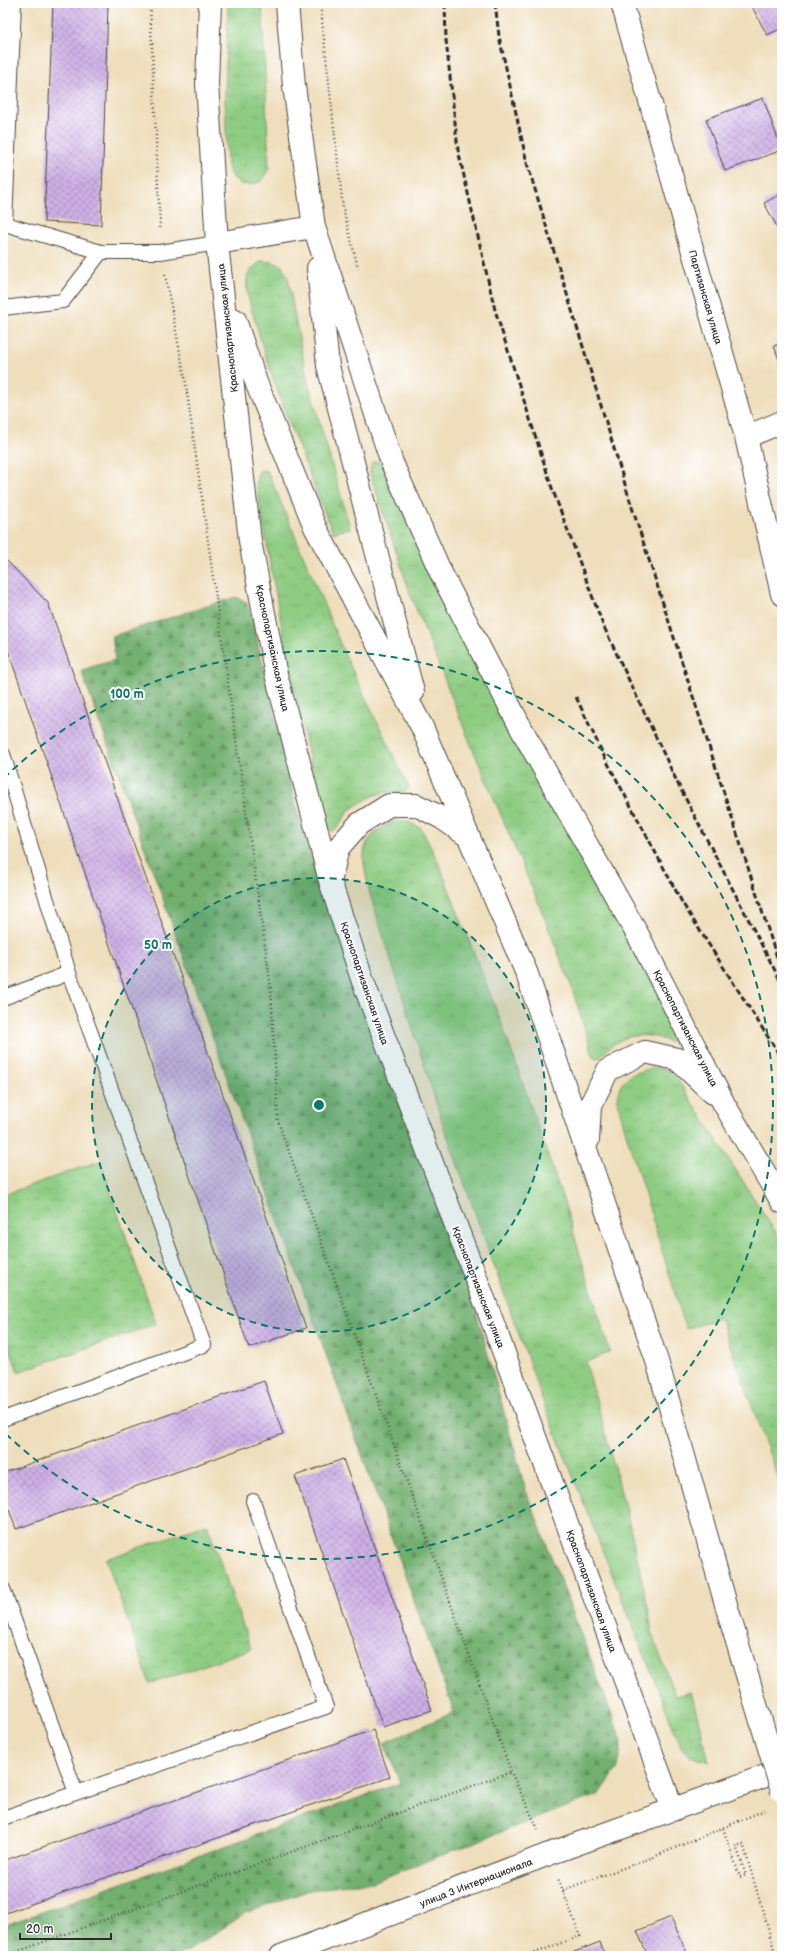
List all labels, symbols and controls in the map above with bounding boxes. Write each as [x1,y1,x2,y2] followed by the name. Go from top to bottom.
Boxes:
[686,249,724,346] street label: Партизанская улица
[215,263,241,393] street label: Краснопартизанская улица
[253,584,291,713] street label: Краснопартизанская улица
[110,687,144,702] text: 100 m
[337,920,391,1047] street label: Краснопартизанская улица
[144,938,172,953] text: 50 m
[650,968,720,1089] street label: Краснопартизанская улица
[312,1098,326,1112] centre of rings
[449,1225,507,1350] street label: Краснопартизанская улица
[563,1528,619,1654] street label: Краснопартизанская улица
[418,1856,534,1910] street label: улица 3 Интернационала
[20,1915,111,1941] scale bar
[26,1922,53,1937] text: 20 m

